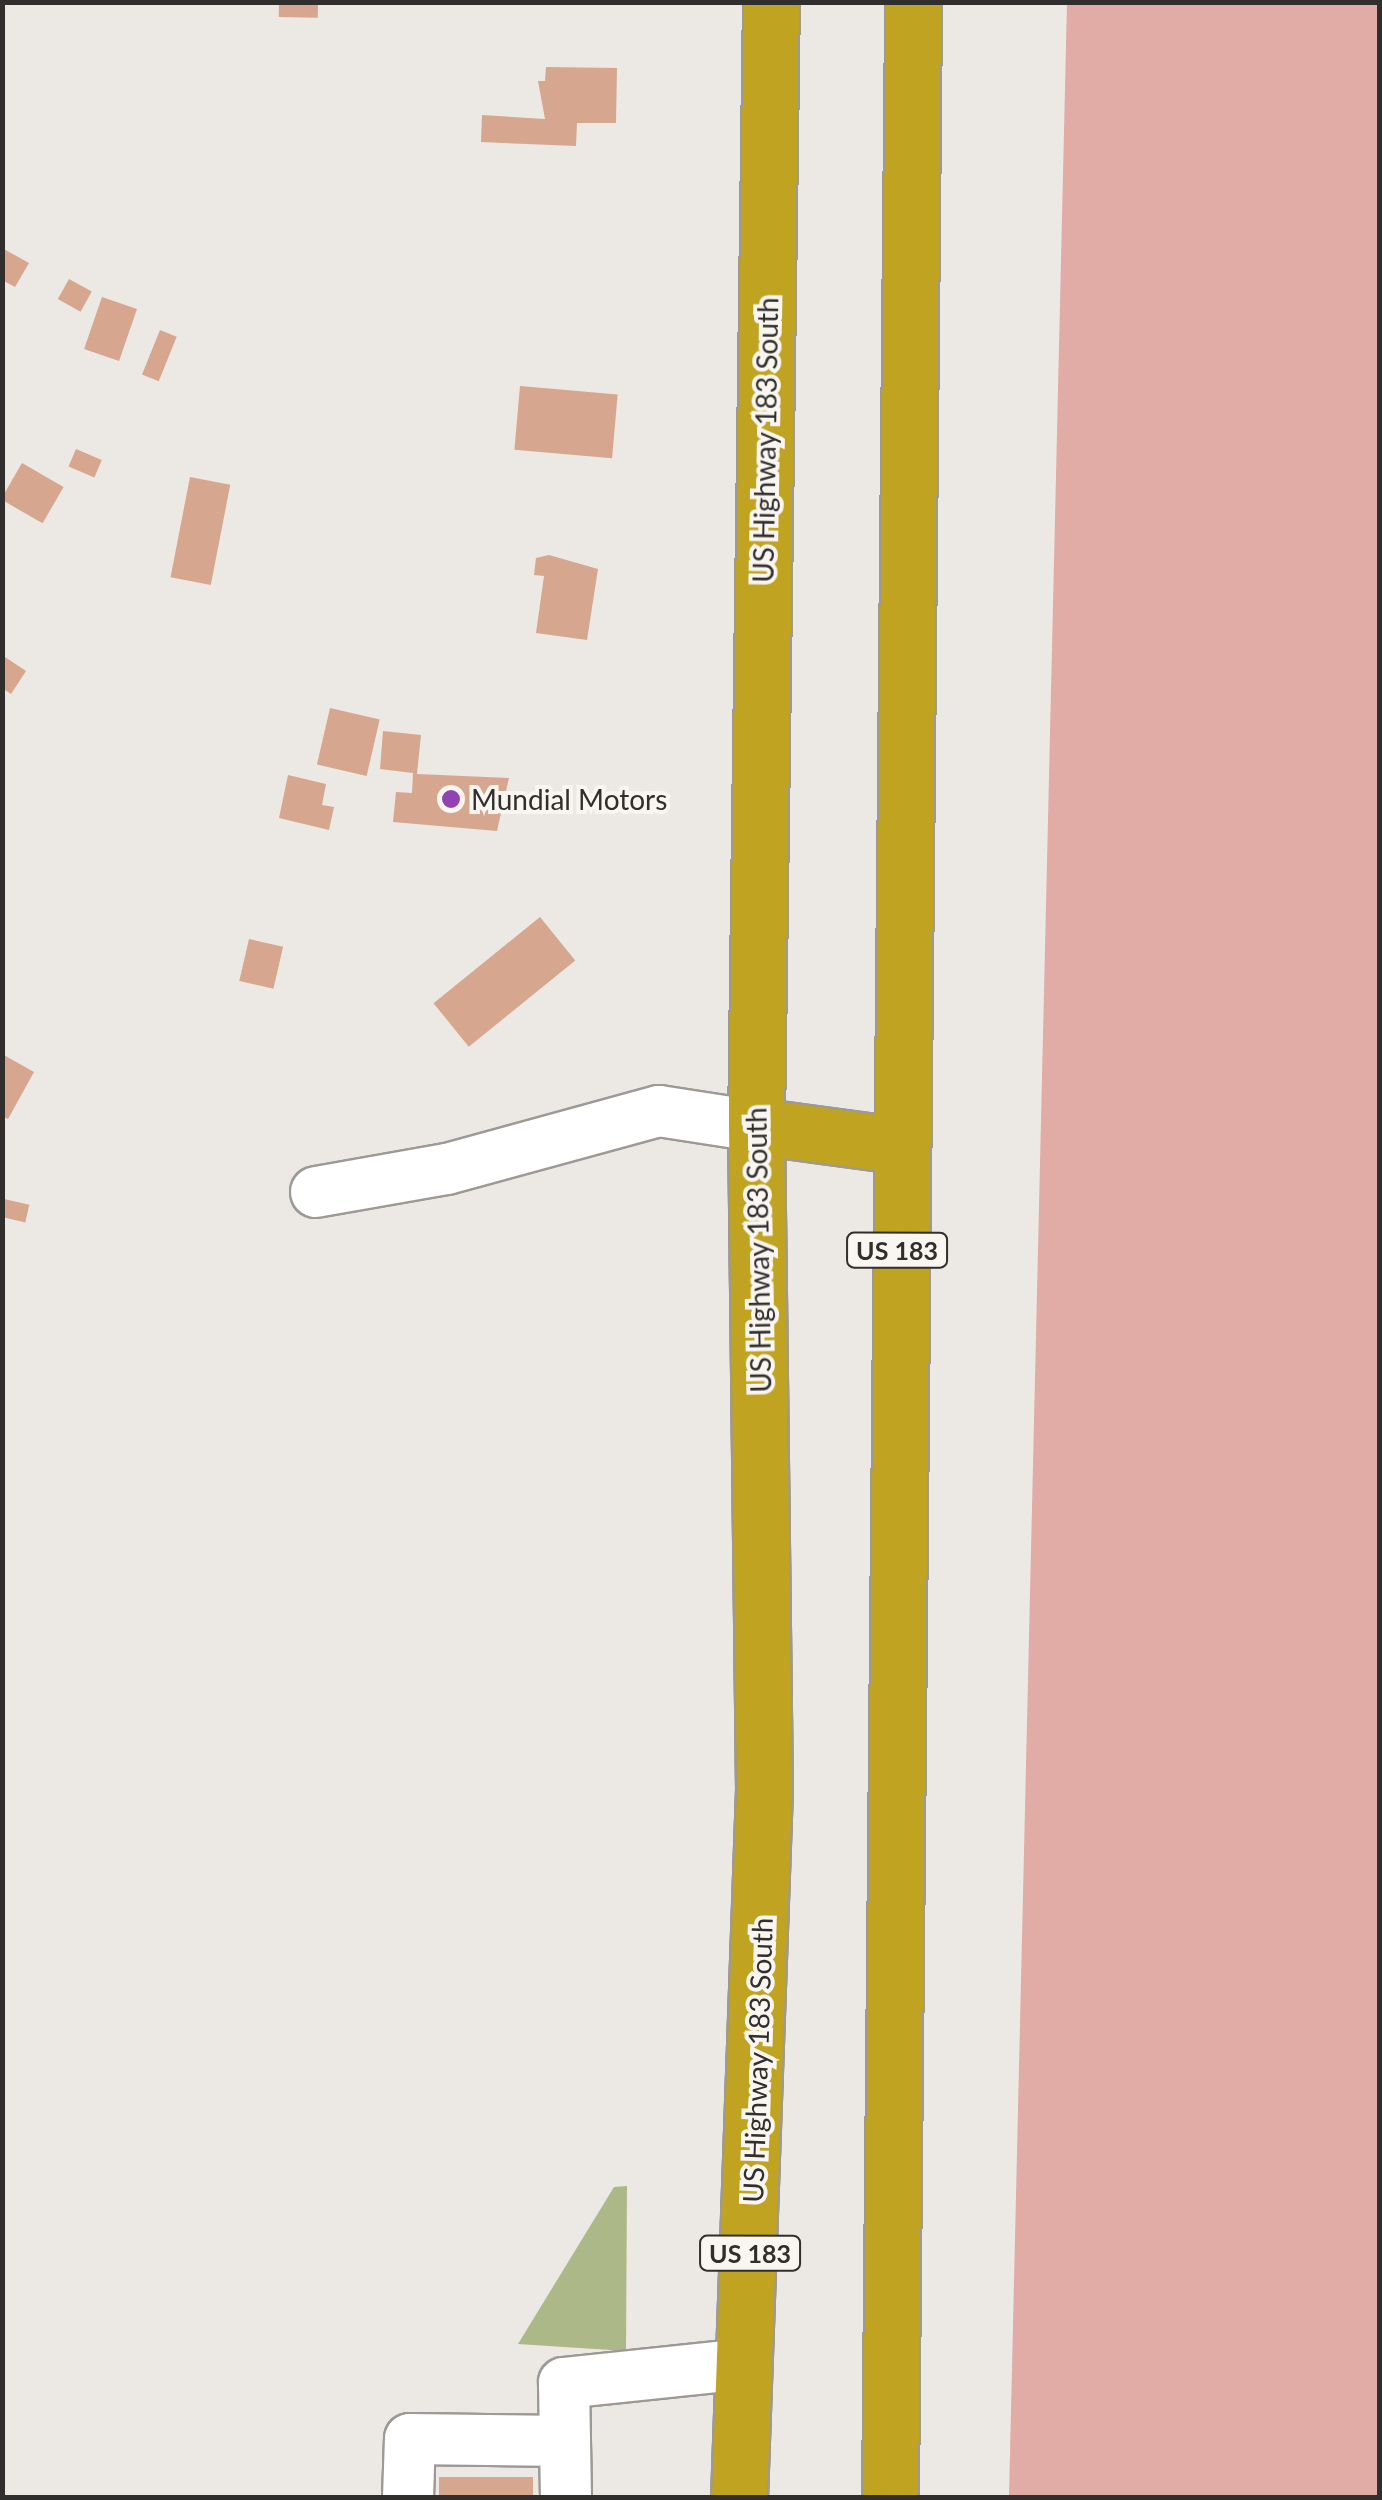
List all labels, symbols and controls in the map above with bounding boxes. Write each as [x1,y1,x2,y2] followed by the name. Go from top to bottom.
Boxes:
[746,297,784,583] street label: US Highway 183 South
[471,782,667,816] place label: Mundial Motors
[440,788,462,810] marker: Mundial Motors
[739,1107,777,1393] street label: US Highway 183 South
[844,1230,950,1270] road number: US 183
[735,1916,779,2204] street label: US Highway 183 South
[698,2233,802,2273] road number: US 183

